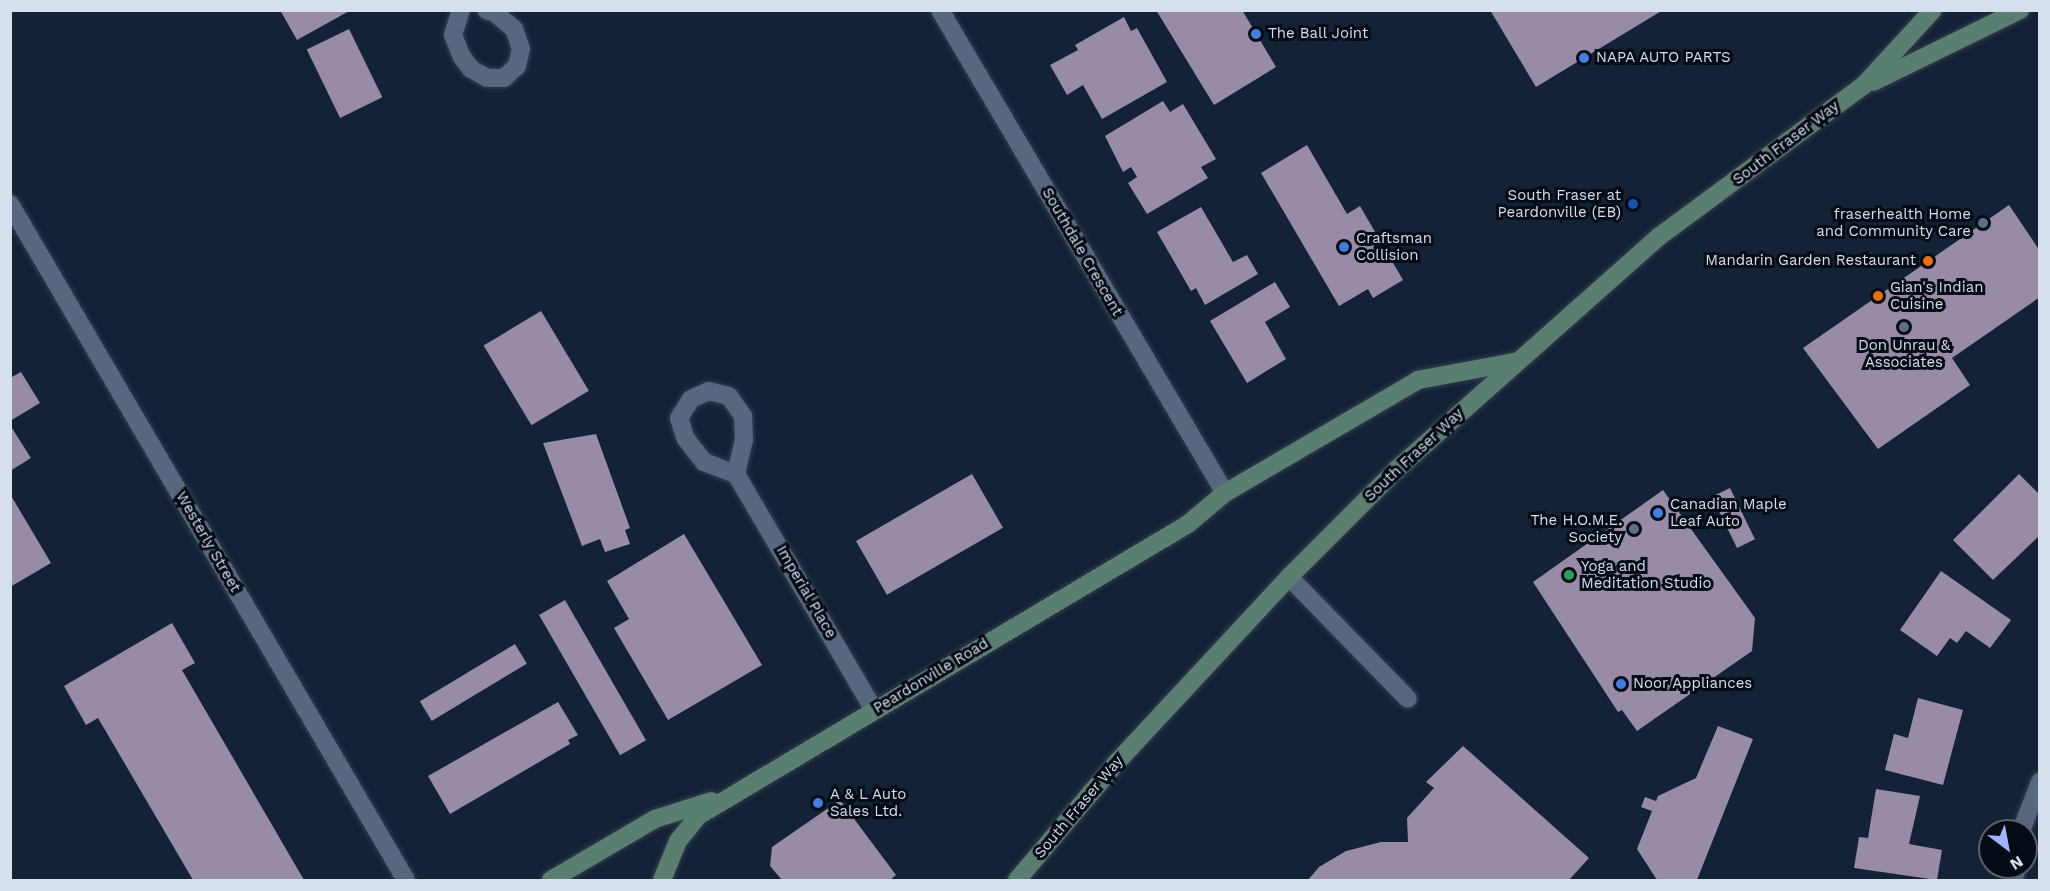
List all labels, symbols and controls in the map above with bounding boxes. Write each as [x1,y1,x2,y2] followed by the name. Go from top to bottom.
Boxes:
[1268,25,1369,43] place label: The Ball Joint
[1249,27,1263,41] marker: The Ball Joint
[1596,49,1732,67] place label: NAPA AUTO PARTS
[1577,51,1591,65] marker: NAPA AUTO PARTS
[1729,97,1843,189] street label: South Fraser Way
[1038,185,1126,319] street label: Southdale Crescent
[1498,186,1621,221] place label: South Fraser at Peardonville (EB)
[1626,197,1640,211] marker: South Fraser at Peardonville (EB)
[1816,205,1971,240] place label: fraserhealth Home and Community Care
[1976,216,1990,230] marker: fraserhealth Home and Community Care
[1356,229,1432,264] place label: Craftsman Collision
[1337,240,1351,254] marker: Craftsman Collision
[1705,252,1916,270] place label: Mandarin Garden Restaurant
[1921,254,1935,268] marker: Mandarin Garden Restaurant
[1890,278,1983,313] place label: Gian's Indian Cuisine
[1871,289,1885,303] marker: Gian's Indian Cuisine
[1897,320,1911,334] marker: Don Unrau & Associates
[1858,336,1950,371] place label: Don Unrau & Associates
[1361,404,1467,506] street label: South Fraser Way
[172,488,244,596] street label: Westerly Street
[1670,495,1787,530] place label: Canadian Maple Leaf Auto
[1651,506,1665,520] marker: Canadian Maple Leaf Auto
[1531,511,1622,546] place label: The H.O.M.E. Society
[1627,522,1641,536] marker: The H.O.M.E. Society
[772,542,840,642] street label: Imperial Place
[1581,557,1711,592] place label: Yoga and Meditation Studio
[1562,568,1576,582] marker: Yoga and Meditation Studio
[870,635,992,717] street label: Peardonville Road
[1633,675,1753,693] place label: Noor Appliances
[1614,677,1628,691] marker: Noor Appliances
[1031,752,1127,862] street label: South Fraser Way
[830,785,908,820] place label: A & L Auto Sales Ltd.
[811,796,825,810] marker: A & L Auto Sales Ltd.
[1978,819,2038,879] north arrow
[2007,852,2027,874] text: N

